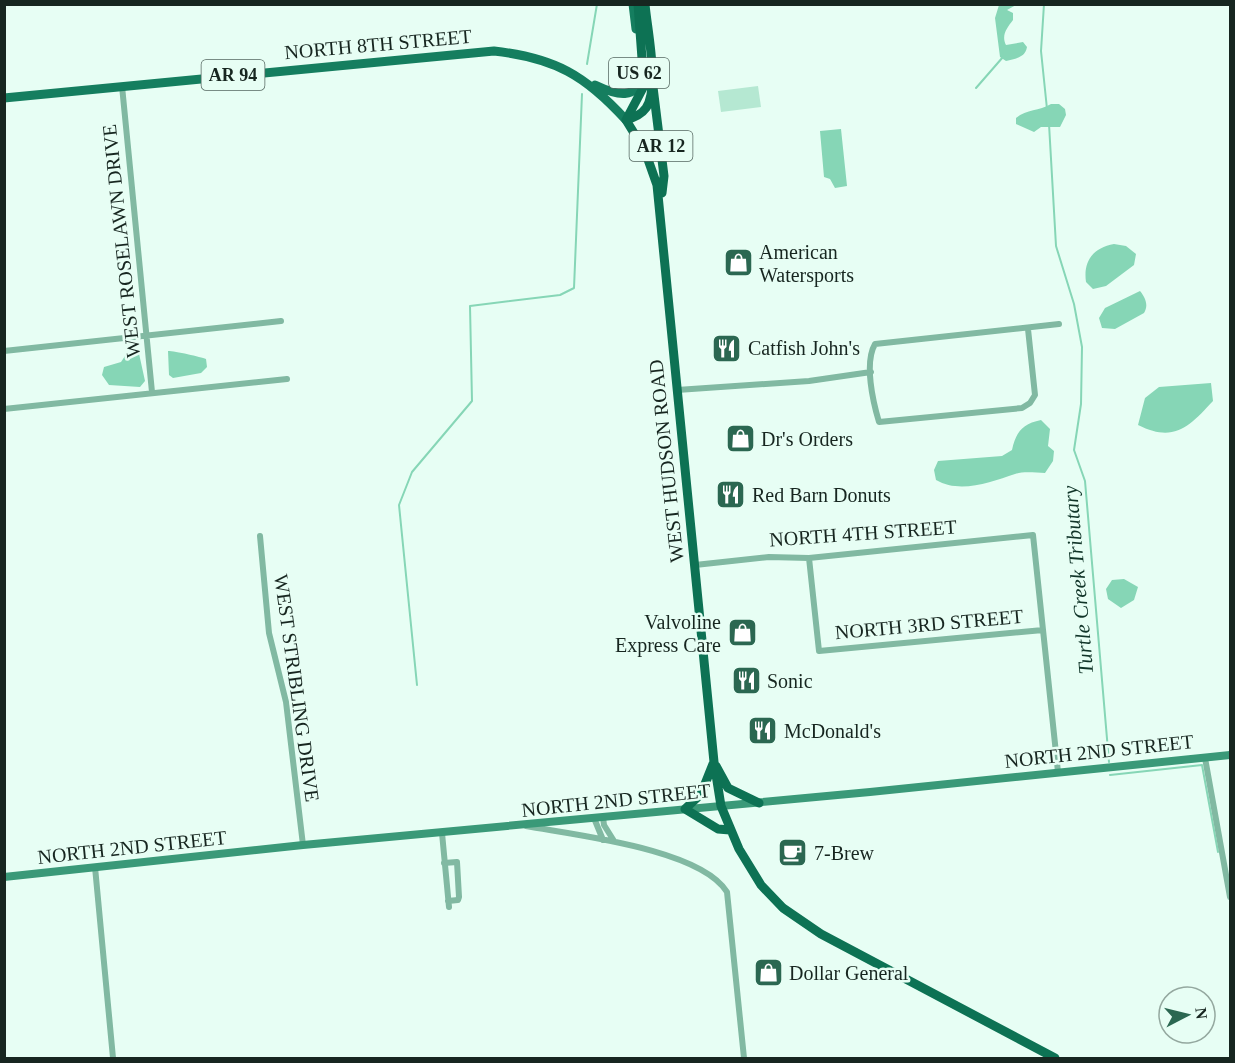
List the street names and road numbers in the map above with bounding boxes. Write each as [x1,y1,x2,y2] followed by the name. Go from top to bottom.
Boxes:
[284,25,472,63] street label: NORTH 8TH STREET
[609,58,669,88] road number: US 62
[202,60,264,90] road number: AR 94
[98,123,144,359] street label: WEST ROSELAWN DRIVE
[630,131,692,161] road number: AR 12
[644,358,688,564] street label: WEST HUDSON ROAD
[769,515,957,551] street label: NORTH 4TH STREET
[270,573,324,803] street label: WEST STRIBLING DRIVE
[834,605,1024,643] street label: NORTH 3RD STREET
[1003,730,1195,772] street label: NORTH 2ND STREET
[520,779,712,821] street label: NORTH 2ND STREET
[36,826,228,868] street label: NORTH 2ND STREET

